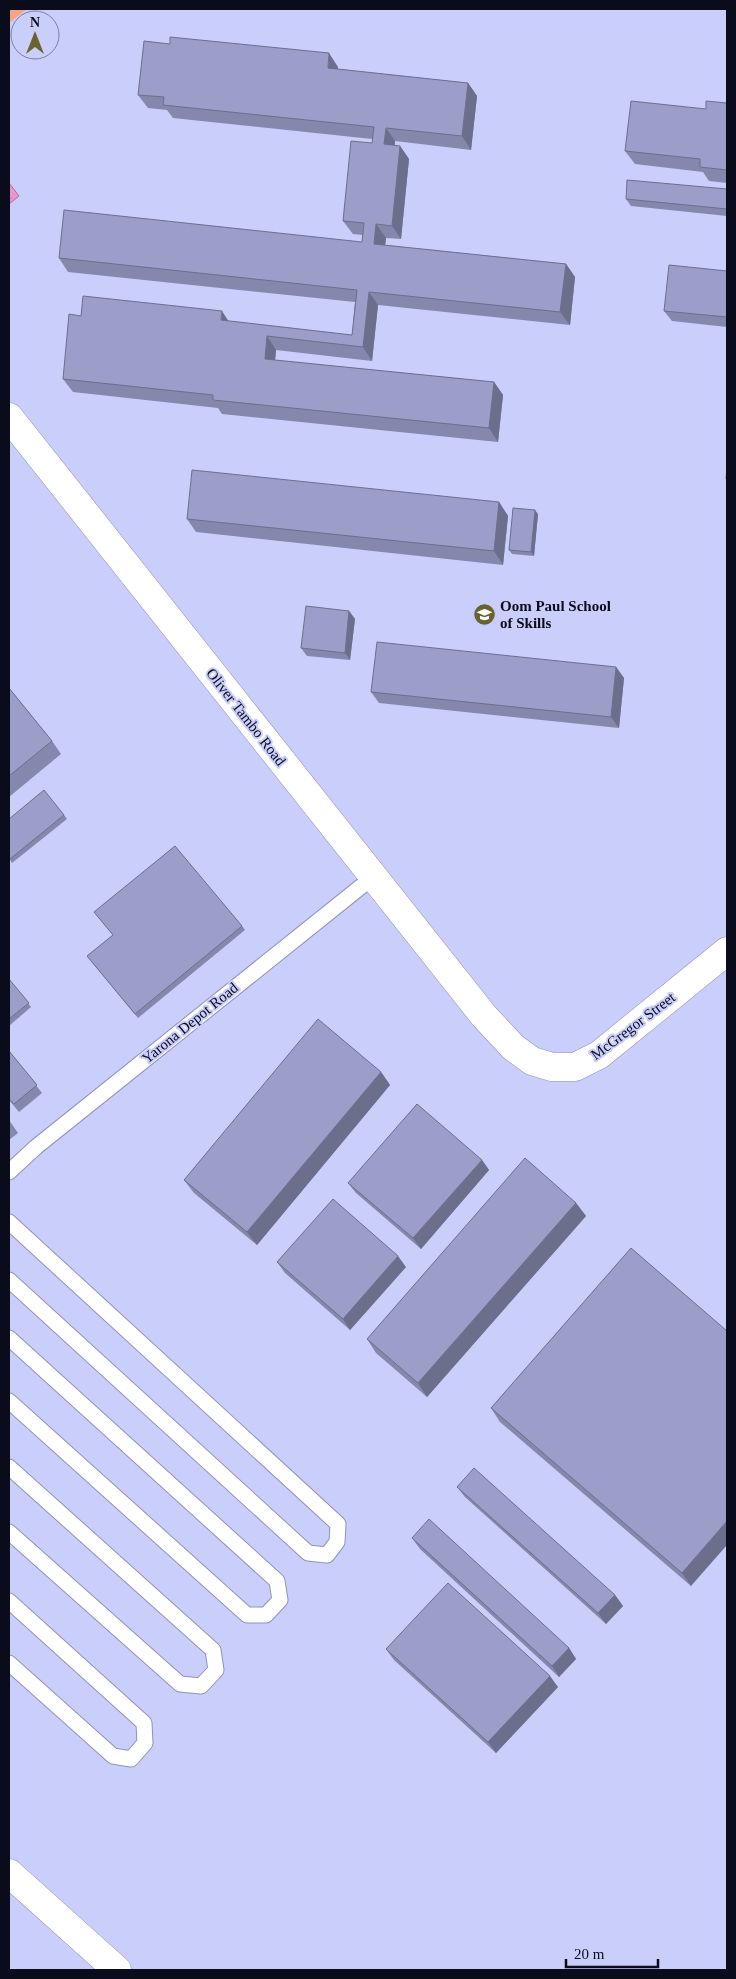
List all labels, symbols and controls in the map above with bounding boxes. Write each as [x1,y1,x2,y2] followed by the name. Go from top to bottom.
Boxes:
[10,10,60,60] north arrow
[30,15,40,30] text: N
[500,598,611,631] place label: Oom Paul School of Skills
[472,603,496,627] school or university icon: Oom Paul School of Skills
[203,665,289,769] street label: Oliver Tambo Road
[139,979,241,1066] street label: Yarona Depot Road
[588,989,679,1063] street label: McGregor Street
[566,1936,658,1968] scale bar
[574,1946,605,1962] text: 20 m

